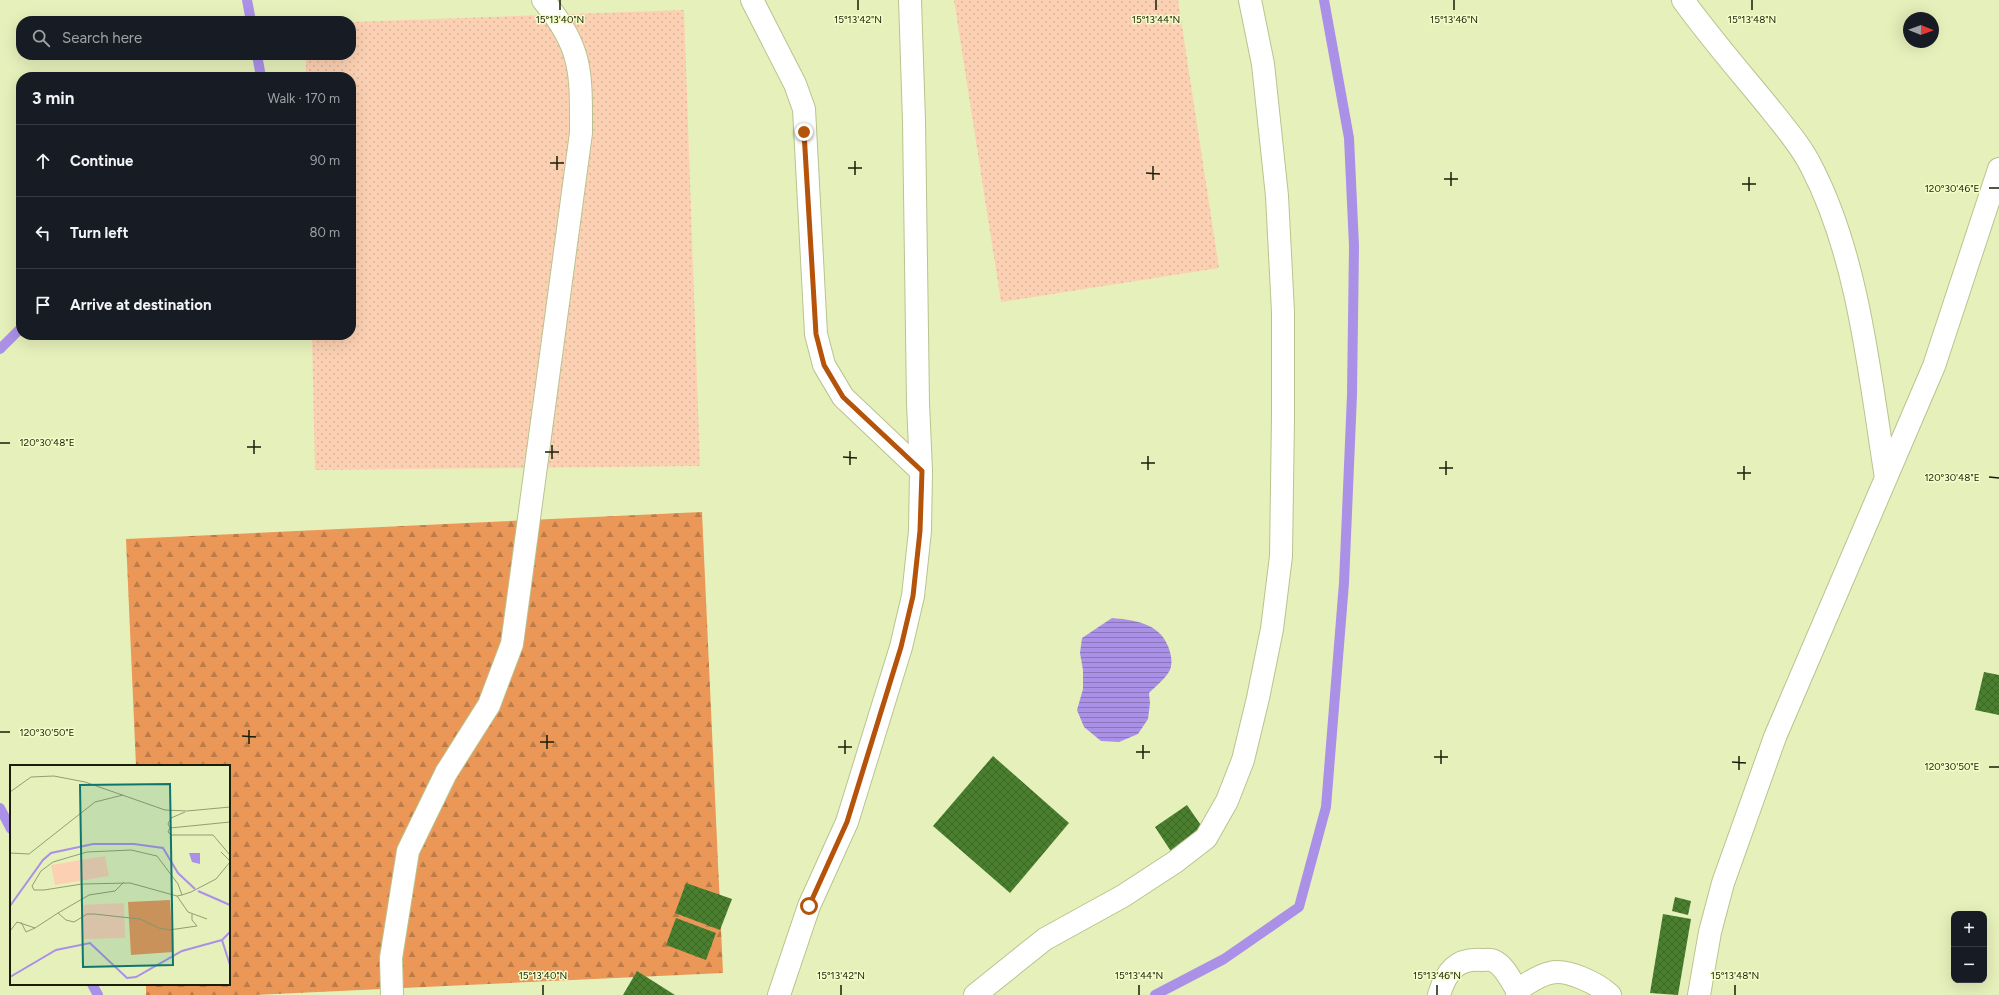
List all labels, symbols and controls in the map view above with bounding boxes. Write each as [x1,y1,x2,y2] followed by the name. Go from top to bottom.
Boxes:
[1903,12,1939,48] north arrow
[536,13,584,26] text: 15°13'40"N
[834,13,882,26] text: 15°13'42"N
[1132,13,1180,26] text: 15°13'44"N
[1430,13,1478,26] text: 15°13'46"N
[1728,13,1776,26] text: 15°13'48"N
[16,16,356,60] search box
[30,27,52,49] icon: search
[62,29,142,47] text: Search here
[32,88,74,108] text: 3 min
[268,91,340,106] text: Walk · 170 m
[795,123,813,141] route end
[32,150,54,172] icon: ahead
[70,152,133,170] text: Continue
[310,153,340,168] text: 90 m
[1925,182,1979,195] text: 120°30'46"E
[32,222,54,244] icon: left
[70,224,128,242] text: Turn left
[309,225,340,240] text: 80 m
[32,294,54,316] icon: arrive
[70,296,211,314] text: Arrive at destination
[19,436,75,449] text: 120°30'48"E
[1924,471,1980,484] text: 120°30'48"E
[20,726,75,739] text: 120°30'50"E
[1925,760,1980,773] text: 120°30'50"E
[10,765,230,985] inset map
[800,897,818,915] route start
[1951,911,1987,983] map controls
[1951,911,1987,947] button: +
[1951,947,1987,983] button: −
[519,969,567,982] text: 15°13'40"N
[817,969,865,982] text: 15°13'42"N
[1115,969,1163,982] text: 15°13'44"N
[1413,969,1461,982] text: 15°13'46"N
[1711,969,1759,982] text: 15°13'48"N

